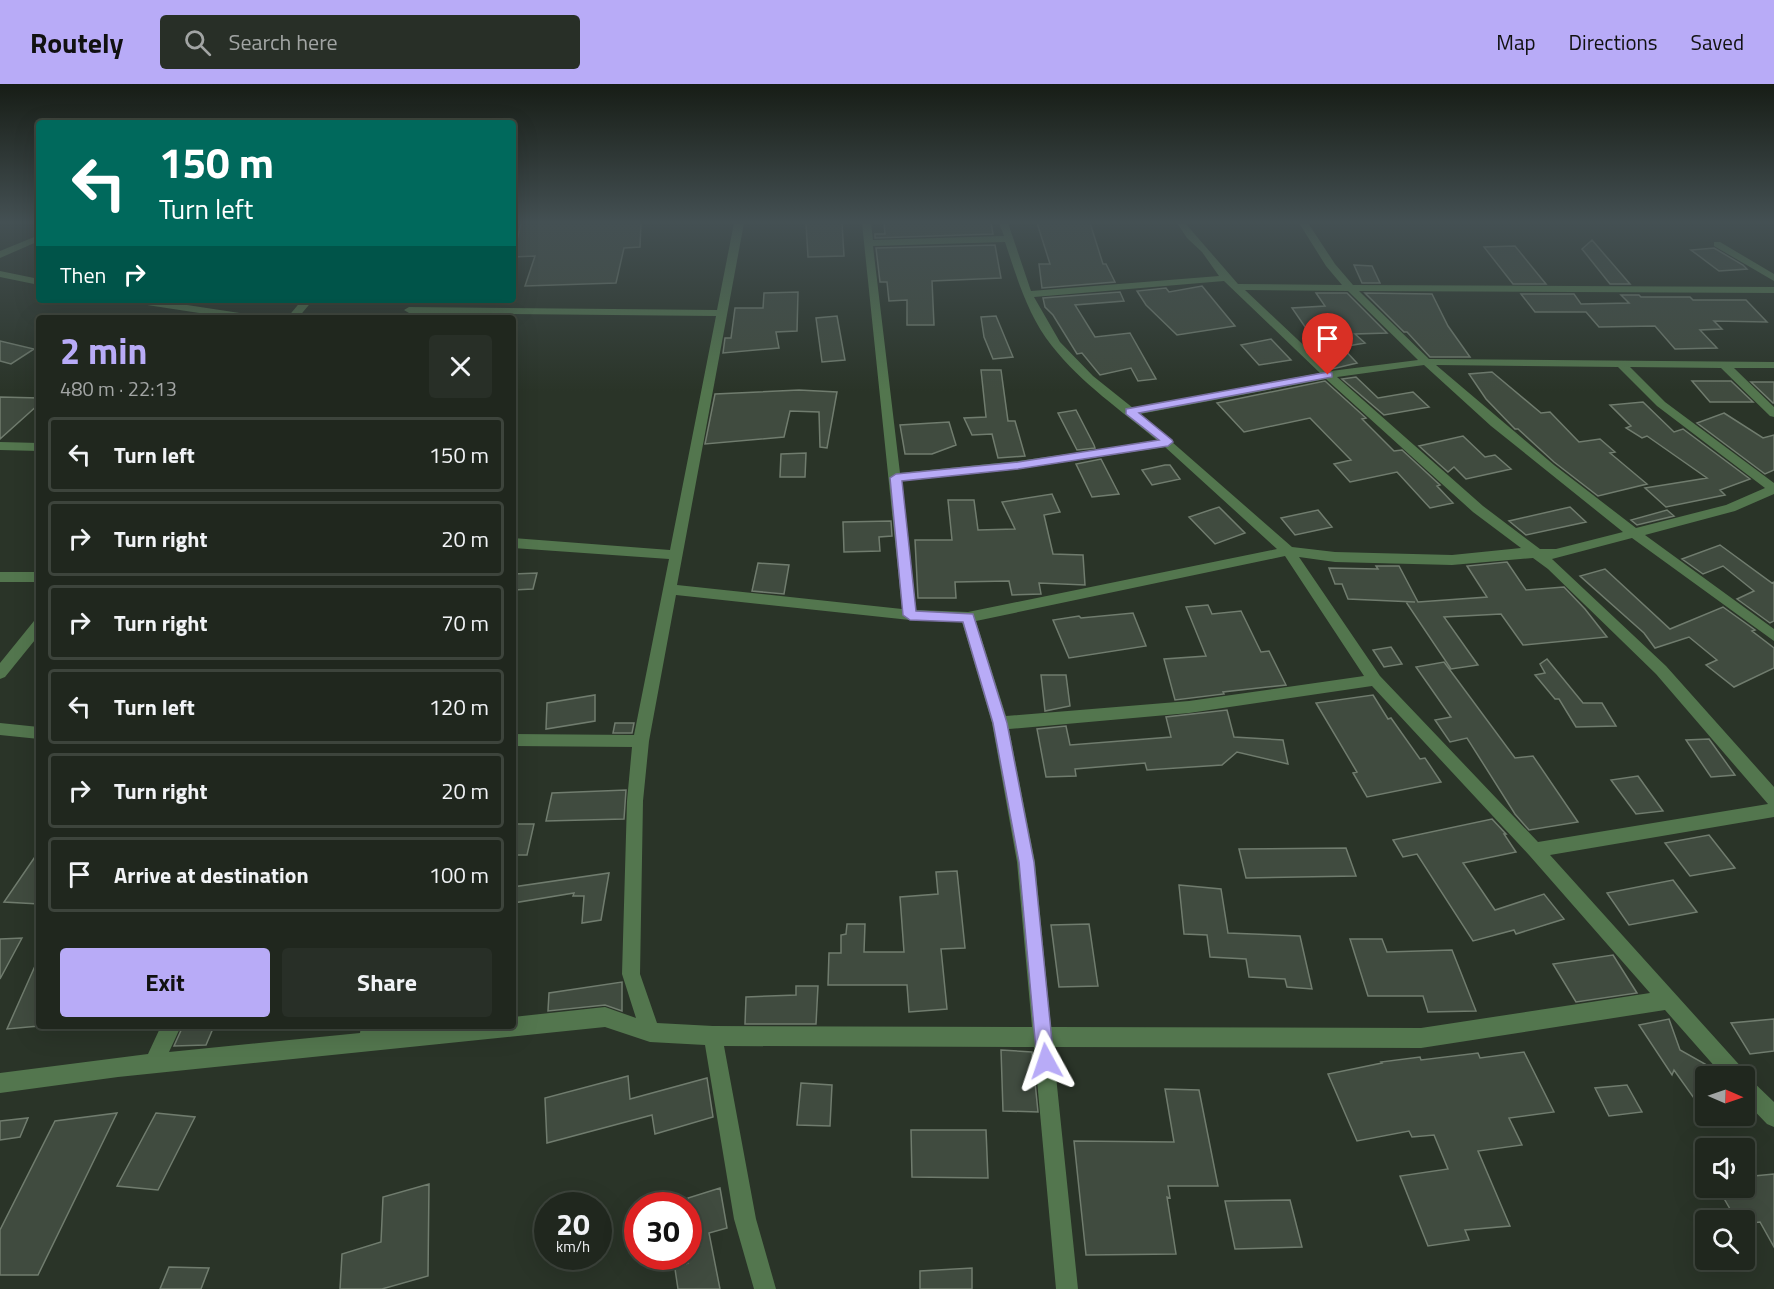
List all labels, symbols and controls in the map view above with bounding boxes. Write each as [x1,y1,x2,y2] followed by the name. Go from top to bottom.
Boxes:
[160,15,580,69] search box
[30,21,124,64] text: Routely
[229,25,338,59] text: Search here
[181,26,214,59] icon: search
[1496,26,1536,58] text: Map
[1569,26,1658,58] text: Directions
[1691,26,1744,58] text: Saved
[159,130,274,194] text: 150 m
[60,144,138,222] icon: left
[159,188,253,229] text: Turn left
[60,258,106,292] text: Then
[118,258,151,291] icon: right
[1302,313,1353,375] pin
[1311,322,1344,355] icon: arrive
[60,323,147,378] text: 2 min
[429,335,492,398] button: close
[60,373,177,404] text: 480 m · 22:13
[63,438,96,471] icon: left
[114,438,195,472] text: Turn left
[429,438,489,472] text: 150 m
[63,522,96,555] icon: right
[114,522,208,556] text: Turn right
[441,522,489,556] text: 20 m
[63,606,96,639] icon: right
[114,606,208,640] text: Turn right
[441,606,489,640] text: 70 m
[63,690,96,723] icon: left
[114,690,195,724] text: Turn left
[429,690,489,724] text: 120 m
[63,774,96,807] icon: right
[114,774,208,808] text: Turn right
[441,774,489,808] text: 20 m
[63,858,96,891] icon: arrive
[114,858,309,892] text: Arrive at destination
[429,858,489,892] text: 100 m
[60,948,270,1017] button: Exit
[282,948,492,1017] button: Share
[1014,1029,1078,1093] position arrow
[1695,1066,1755,1126] north arrow
[1695,1066,1755,1270] map controls
[1695,1138,1755,1198] button: sound
[624,1192,702,1270] speed limit sign: 30
[556,1201,590,1247] text: 20
[1695,1210,1755,1270] button: search
[556,1235,590,1258] text: km/h

